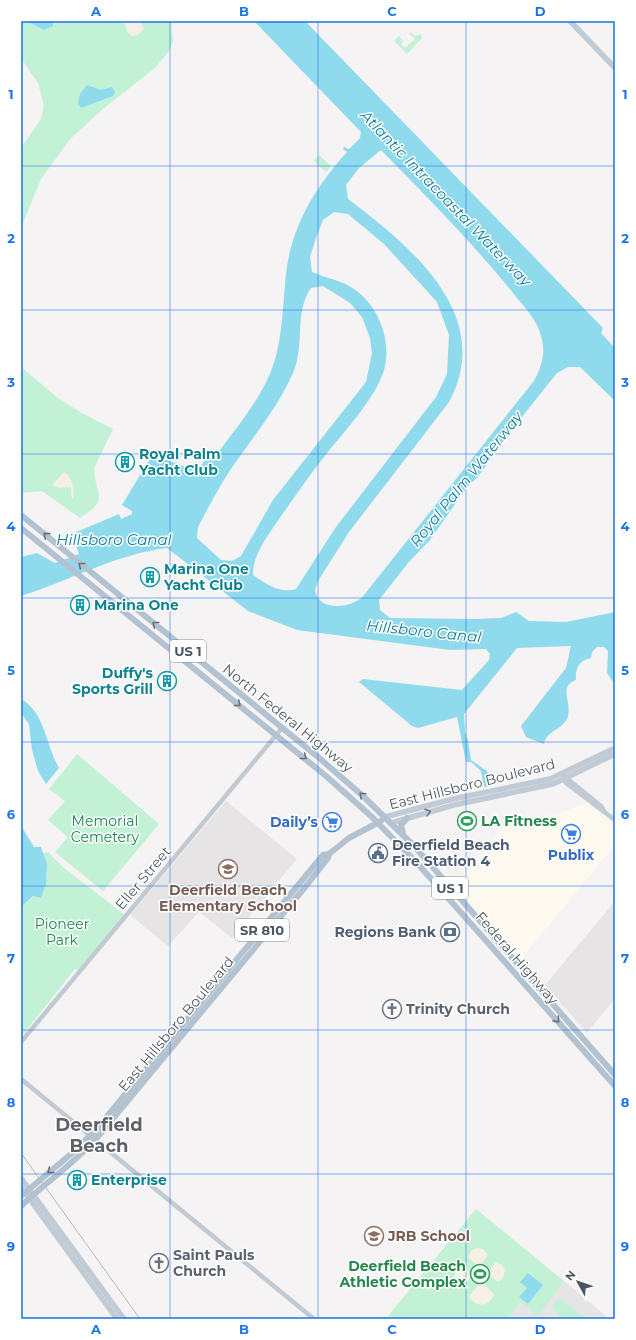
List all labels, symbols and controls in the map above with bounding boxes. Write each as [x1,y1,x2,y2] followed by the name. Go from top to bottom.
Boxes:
[90,3,102,19] text: A
[239,3,249,19] text: B
[387,3,397,19] text: C
[535,3,546,19] text: D
[8,86,14,102] text: 1
[622,86,628,102] text: 1
[356,105,536,291] water label: Atlantic Intracoastal Waterway
[7,230,15,246] text: 2
[621,230,629,246] text: 2
[6,374,15,390] text: 3
[620,374,629,390] text: 3
[406,407,527,551] water label: Royal Palm Waterway
[138,445,221,479] place label: Royal Palm Yacht Club
[114,451,136,473] building icon: Royal Palm Yacht Club
[7,518,16,534] text: 4
[621,518,630,534] text: 4
[56,530,172,549] water label: Hillsboro Canal
[43,533,50,540] one-way arrow
[163,560,249,594] place label: Marina One Yacht Club
[79,563,86,570] one-way arrow
[139,566,161,588] building icon: Marina One Yacht Club
[69,594,91,616] building icon: Marina One
[94,596,179,614] place label: Marina One
[366,616,482,646] water label: Hillsboro Canal
[152,621,159,628] one-way arrow
[170,640,206,662] road number: US 1
[219,660,357,776] street label: North Federal Highway
[7,662,15,678] text: 5
[621,662,629,678] text: 5
[72,664,154,698] place label: Duffy's Sports Grill
[156,670,178,692] building icon: Duffy's Sports Grill
[233,700,241,707] one-way arrow
[299,753,306,760] one-way arrow
[387,755,557,813] street label: East Hillsboro Boulevard
[359,793,366,800] one-way arrow
[7,806,16,822] text: 6
[621,806,630,822] text: 6
[425,808,432,817] one-way arrow
[456,810,478,832] sports icon: LA Fitness
[321,811,343,833] supermarket icon: Daily’s
[71,812,140,846] park label: Memorial Cemetery
[481,812,557,830] place label: LA Fitness
[270,813,319,831] place label: Daily’s
[560,823,582,845] supermarket icon: Publix
[392,836,510,870] place label: Deerfield Beach Fire Station 4
[111,842,175,913] street label: Eller Street
[367,842,389,864] public building icon: Deerfield Beach Fire Station 4
[548,846,595,864] place label: Publix
[217,858,239,880] school or university icon: Deerfield Beach Elementary School
[432,877,468,899] road number: US 1
[159,881,297,915] place label: Deerfield Beach Elementary School
[472,908,563,1009] street label: Federal Highway
[35,915,90,949] park label: Pioneer Park
[235,919,289,941] road number: SR 810
[439,921,461,943] bank icon: Regions Bank
[334,923,437,941] place label: Regions Bank
[7,950,15,966] text: 7
[621,950,629,966] text: 7
[114,953,238,1095] street label: East Hillsboro Boulevard
[381,998,403,1020] church icon: Trinity Church
[406,1000,510,1018] place label: Trinity Church
[552,1015,559,1023] one-way arrow
[7,1094,16,1110] text: 8
[621,1094,630,1110] text: 8
[55,1114,143,1157] district label: Deerfield Beach
[48,1167,55,1174] one-way arrow
[66,1169,88,1191] building icon: Enterprise
[91,1171,167,1189] place label: Enterprise
[363,1225,385,1247] school or university icon: JRB School
[387,1227,470,1245] place label: JRB School
[7,1238,15,1254] text: 9
[621,1238,629,1254] text: 9
[173,1246,255,1280] place label: Saint Pauls Church
[148,1252,170,1274] church icon: Saint Pauls Church
[338,1257,467,1291] place label: Deerfield Beach Athletic Complex
[558,1262,598,1302] north arrow
[469,1263,491,1285] sports icon: Deerfield Beach Athletic Complex
[562,1268,579,1283] text: N
[90,1321,102,1337] text: A
[239,1321,249,1337] text: B
[387,1321,397,1337] text: C
[535,1321,546,1337] text: D

